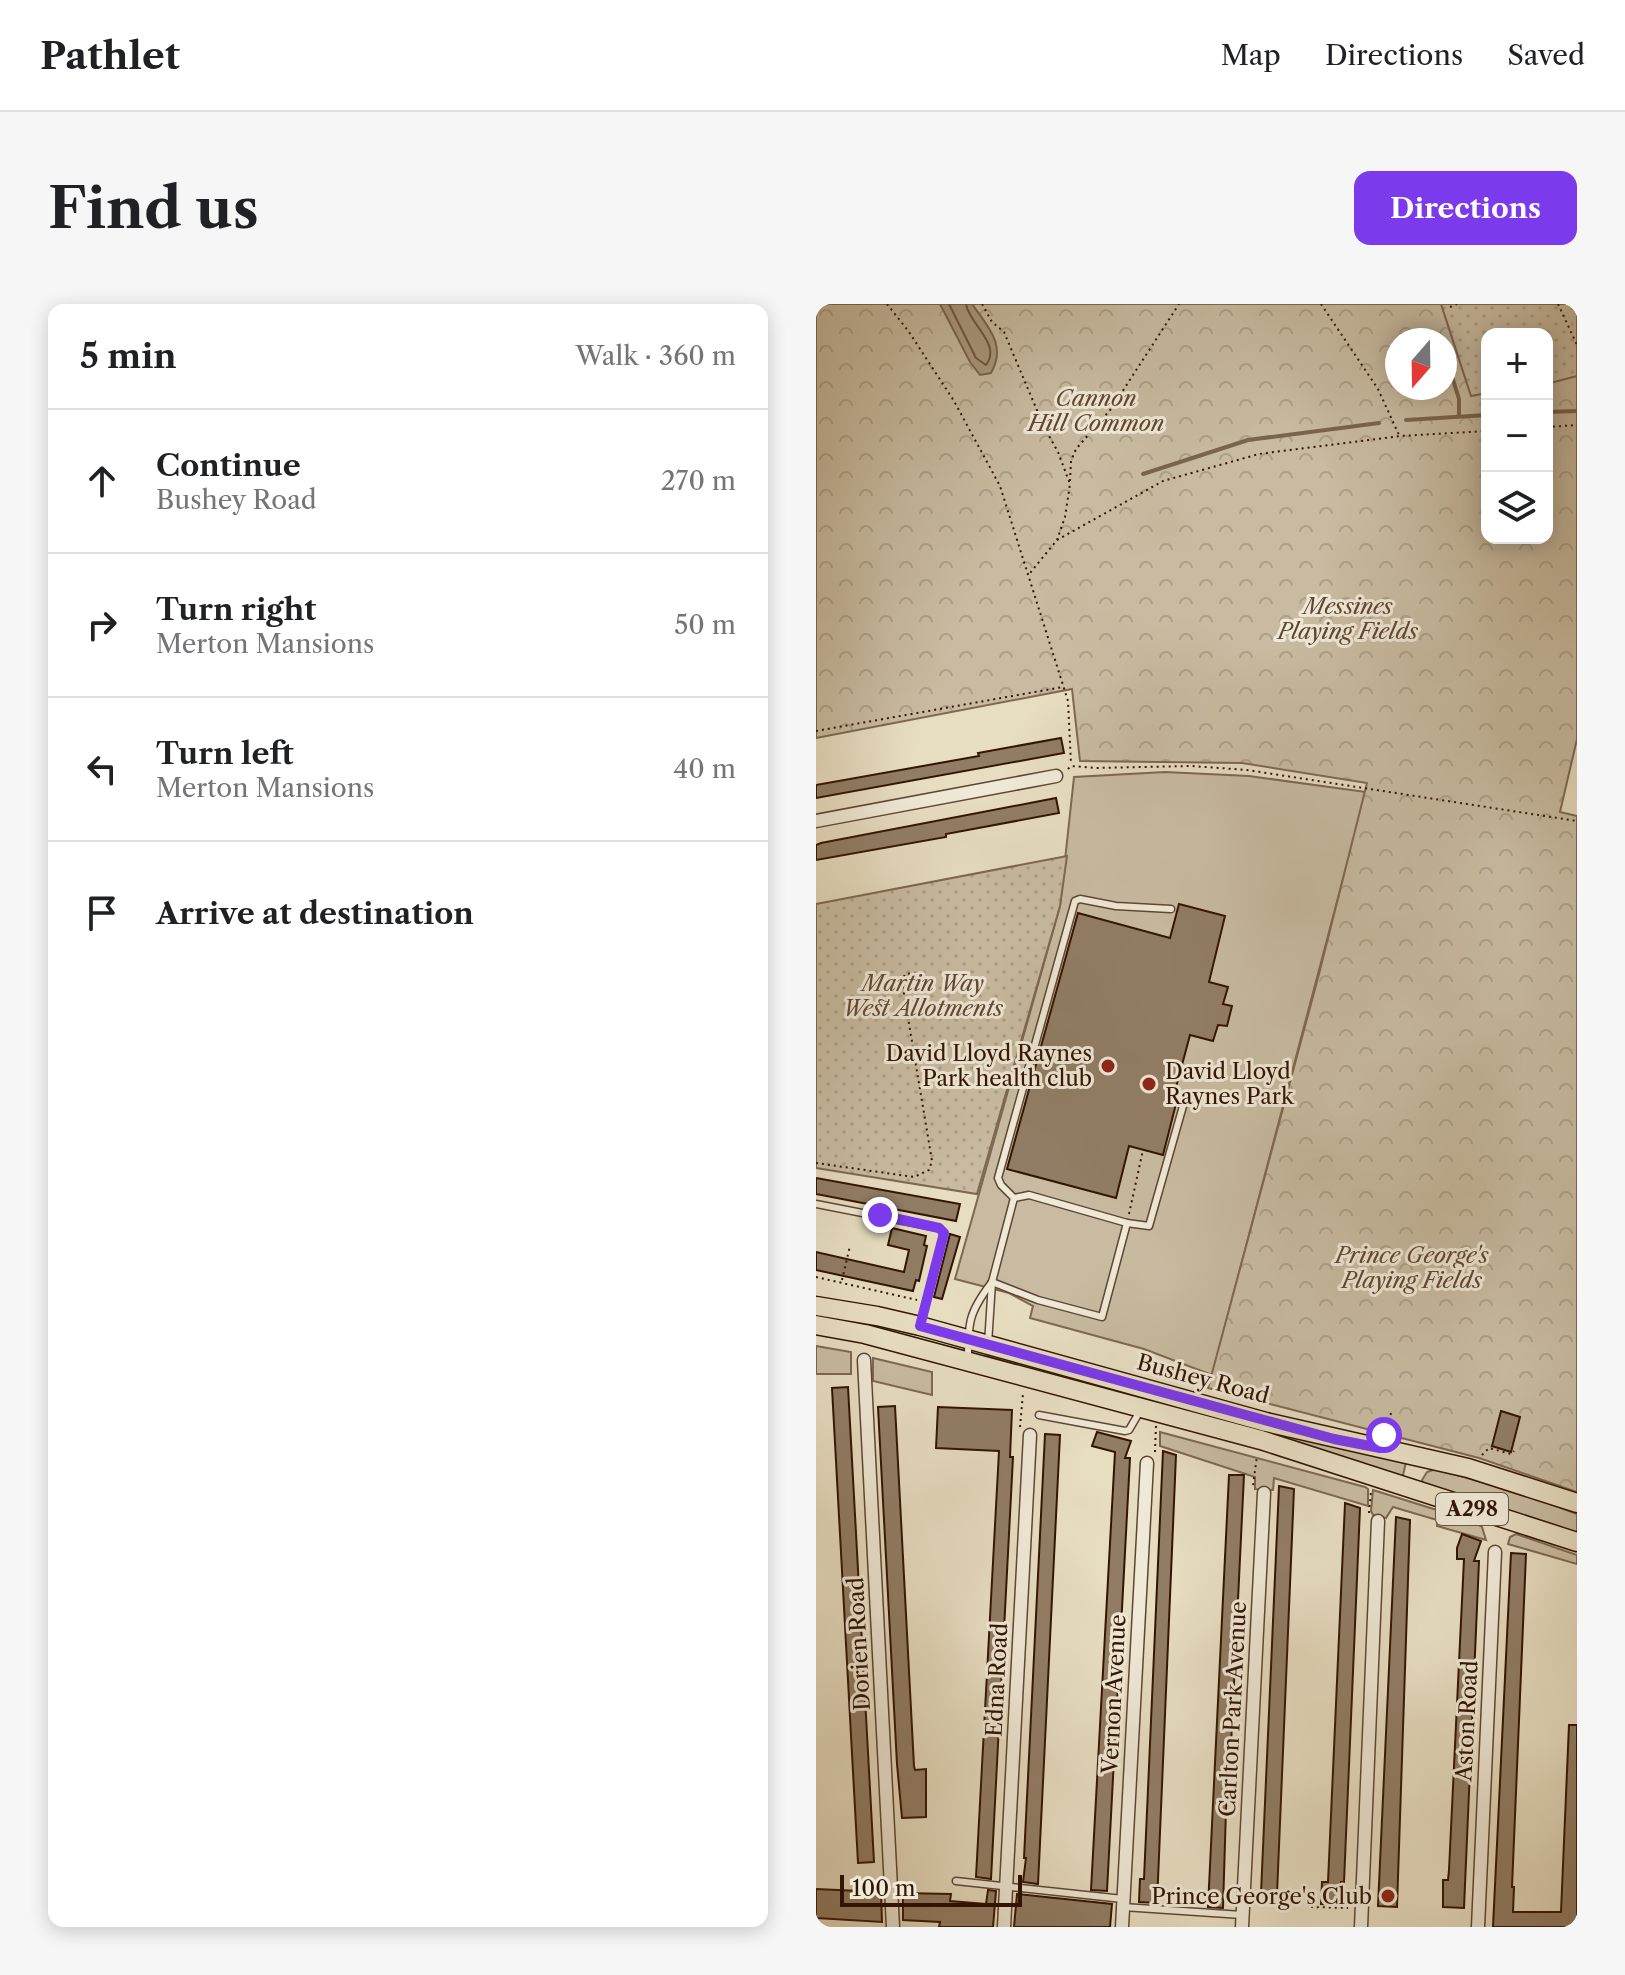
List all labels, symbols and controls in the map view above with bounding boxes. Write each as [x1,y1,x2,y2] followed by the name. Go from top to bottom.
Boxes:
[40,32,180,79] text: Pathlet
[1221,38,1281,72] text: Map
[1325,38,1463,72] text: Directions
[1507,38,1585,72] text: Saved
[1354,171,1577,245] button: Directions
[48,174,259,243] text: Find us
[1385,328,1457,400] north arrow
[1481,328,1553,544] map controls
[1481,328,1553,400] button: +
[80,335,177,377] text: 5 min
[576,340,736,372] text: Walk · 360 m
[1026,385,1164,437] park label: Cannon Hill Common
[1481,400,1553,472] button: −
[156,447,301,484] text: Continue
[80,459,124,503] icon: ahead
[661,465,736,497] text: 270 m
[1481,472,1553,544] button: layers
[156,484,317,516] text: Bushey Road
[156,591,316,628] text: Turn right
[1276,593,1419,645] park label: Messines Playing Fields
[80,603,124,647] icon: right
[674,609,736,641] text: 50 m
[156,628,374,660] text: Merton Mansions
[156,735,293,772] text: Turn left
[80,747,124,791] icon: left
[673,753,736,785] text: 40 m
[156,772,374,804] text: Merton Mansions
[80,891,124,935] icon: arrive
[156,895,474,932] text: Arrive at destination
[843,970,1004,1022] park label: Martin Way West Allotments
[886,1040,1092,1092] place label: David Lloyd Raynes Park health club
[1099,1057,1117,1075] marker: David Lloyd Raynes Park health club
[1165,1058,1295,1110] place label: David Lloyd Raynes Park
[1140,1075,1158,1093] marker: David Lloyd Raynes Park
[862,1197,898,1233] route end
[1333,1242,1489,1294] park label: Prince George's Playing Fields
[1134,1348,1272,1410] street label: Bushey Road
[1366,1417,1402,1453] route start
[1436,1493,1508,1525] road number: A298
[842,1577,876,1711] street label: Dorien Road
[1214,1601,1252,1817] street label: Carlton Park Avenue
[1096,1614,1132,1775] street label: Vernon Avenue
[981,1622,1013,1738] street label: Edna Road
[1450,1660,1484,1783] street label: Aston Road
[840,1871,1022,1907] scale bar
[852,1875,915,1902] text: 100 m
[1151,1883,1372,1910] place label: Prince George's Club
[1379,1887,1397,1905] marker: Prince George's Club

